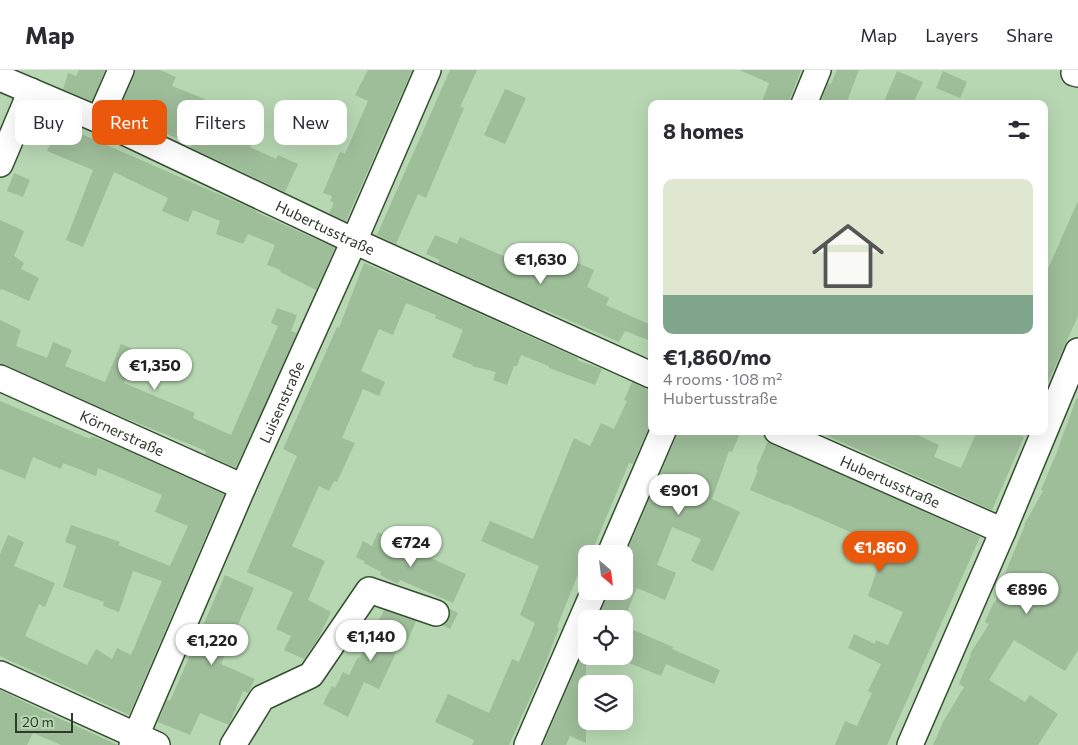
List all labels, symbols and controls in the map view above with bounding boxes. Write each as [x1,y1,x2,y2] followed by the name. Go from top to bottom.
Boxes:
[25,20,75,49] text: Map
[860,24,897,46] text: Map
[925,24,978,46] text: Layers
[1006,24,1053,46] text: Share
[15,100,82,145] chip: Buy
[92,100,167,145] chip: Rent
[177,100,264,145] chip: Filters
[274,100,347,145] chip: New
[1005,116,1033,144] icon: filters
[663,118,744,143] text: 8 homes
[273,196,378,258] street label: Hubertusstraße
[803,211,893,301] icon: home
[500,242,582,285] pin: €1,630
[515,249,567,268] text: €1,630
[663,344,771,369] text: €1,860/mo
[114,348,196,391] pin: €1,350
[129,355,181,374] text: €1,350
[255,358,308,446] street label: Luisenstraße
[663,369,783,388] text: 4 rooms · 108 m²
[663,388,778,407] text: Hubertusstraße
[77,406,167,460] street label: Körnerstraße
[838,451,943,511] street label: Hubertusstraße
[649,474,709,516] pin: €901
[659,480,699,499] text: €901
[381,526,441,568] pin: €724
[839,530,921,573] pin: €1,860
[392,532,430,551] text: €724
[854,537,906,556] text: €1,860
[578,545,632,600] north arrow
[578,545,633,730] map controls
[997,572,1057,615] pin: €896
[1007,579,1047,598] text: €896
[578,610,633,665] button: locate
[330,620,412,662] pin: €1,140
[171,624,253,666] pin: €1,220
[346,626,396,645] text: €1,140
[186,630,238,649] text: €1,220
[578,675,633,730] button: layers
[15,710,72,733] scale bar
[22,713,54,730] text: 20 m

